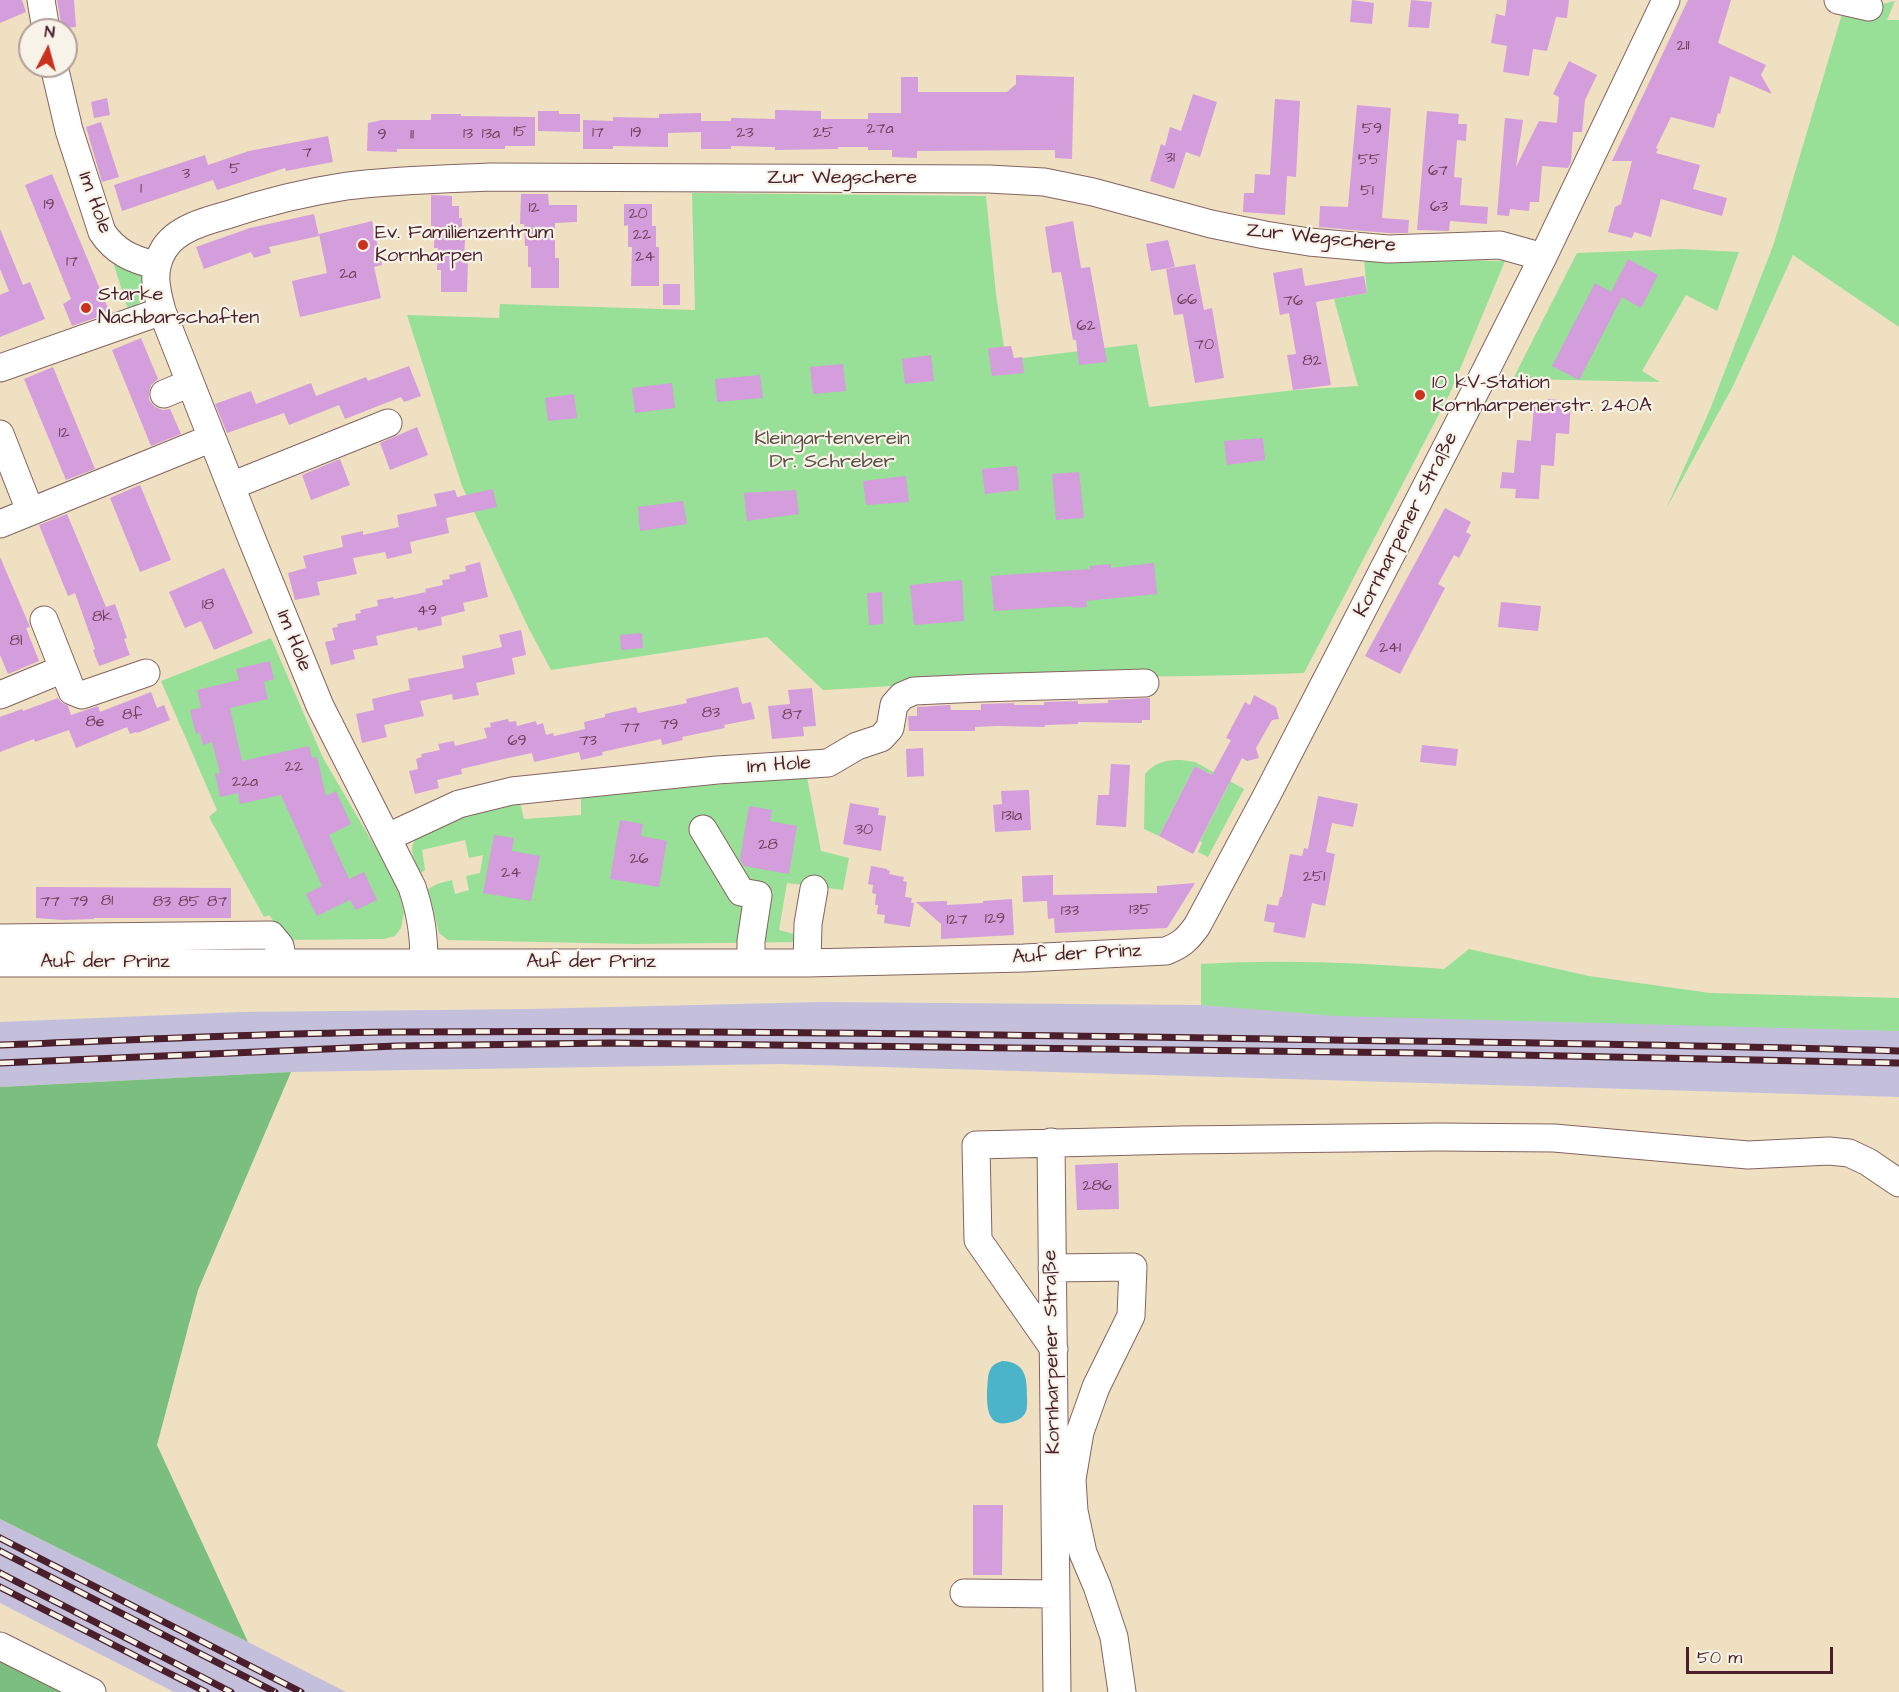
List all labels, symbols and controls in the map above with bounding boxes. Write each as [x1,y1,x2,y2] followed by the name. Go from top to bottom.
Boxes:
[18,18,78,78] north arrow
[44,21,56,44] text: N
[1676,37,1690,57] house number: 211
[866,120,894,140] house number: 27a
[1362,120,1382,140] house number: 59
[513,123,527,143] house number: 15
[592,124,604,144] house number: 17
[630,124,642,144] house number: 19
[736,124,754,144] house number: 23
[813,124,833,144] house number: 25
[463,125,473,145] house number: 13
[482,125,500,145] house number: 13a
[377,126,387,146] house number: 9
[410,126,414,146] house number: 11
[302,144,312,164] house number: 7
[1165,149,1175,169] house number: 31
[1358,151,1380,171] house number: 55
[229,160,241,180] house number: 5
[1428,162,1448,182] house number: 67
[182,165,190,185] house number: 3
[767,167,917,191] street label: Zur Wegschere
[72,169,116,237] street label: Im Hole
[140,180,142,200] house number: 1
[1360,182,1374,202] house number: 51
[43,196,55,216] house number: 19
[1430,198,1448,218] house number: 63
[528,199,540,219] house number: 12
[628,205,648,225] house number: 20
[1245,219,1397,259] street label: Zur Wegschere
[375,222,553,269] place label: Ev. Familienzentrum Kornharpen
[633,226,651,246] house number: 22
[356,238,370,252] marker: Ev. Familienzentrum Kornharpen
[635,248,655,268] house number: 24
[66,253,78,273] house number: 17
[339,265,357,285] house number: 2a
[98,284,259,331] place label: Starke Nachbarschaften
[1177,291,1197,311] house number: 66
[1283,292,1303,312] house number: 76
[79,301,93,315] marker: Starke Nachbarschaften
[1076,317,1096,337] house number: 62
[1194,336,1214,356] house number: 70
[1302,352,1322,372] house number: 82
[1432,372,1652,419] place label: 10 kV-Station Kornharpenerstr. 240A
[1413,388,1427,402] marker: 10 kV-Station Kornharpenerstr. 240A
[58,424,70,444] house number: 12
[754,428,910,475] park label: Kleingartenverein Dr. Schreber
[1350,428,1464,622] street label: Kornharpener Straße
[202,596,214,616] house number: 18
[417,602,437,622] house number: 49
[270,607,316,675] street label: Im Hole
[92,608,112,628] house number: 8k
[10,632,22,652] house number: 8l
[1379,639,1401,659] house number: 241
[702,704,720,724] house number: 83
[122,706,142,726] house number: 8f
[782,706,802,726] house number: 87
[85,713,105,733] house number: 8e
[660,716,678,736] house number: 79
[620,719,640,739] house number: 77
[507,732,527,752] house number: 69
[579,732,597,752] house number: 73
[746,752,812,780] street label: Im Hole
[285,758,303,778] house number: 22
[232,773,258,793] house number: 22a
[1002,807,1022,827] house number: 131a
[855,821,873,841] house number: 30
[758,836,778,856] house number: 28
[629,850,649,870] house number: 26
[501,864,521,884] house number: 24
[1303,868,1325,888] house number: 251
[101,892,113,912] house number: 81
[40,893,60,913] house number: 77
[70,893,88,913] house number: 79
[153,893,171,913] house number: 83
[178,893,200,913] house number: 85
[207,893,227,913] house number: 87
[1129,901,1151,921] house number: 135
[1061,902,1079,922] house number: 133
[985,910,1005,930] house number: 129
[946,911,968,931] house number: 127
[1012,940,1142,970] street label: Auf der Prinz
[40,951,170,975] street label: Auf der Prinz
[526,951,656,975] street label: Auf der Prinz
[1082,1177,1112,1197] house number: 286
[1039,1250,1067,1454] street label: Kornharpener Straße
[1689,1635,1836,1673] scale bar
[1697,1645,1742,1670] text: 50 m

